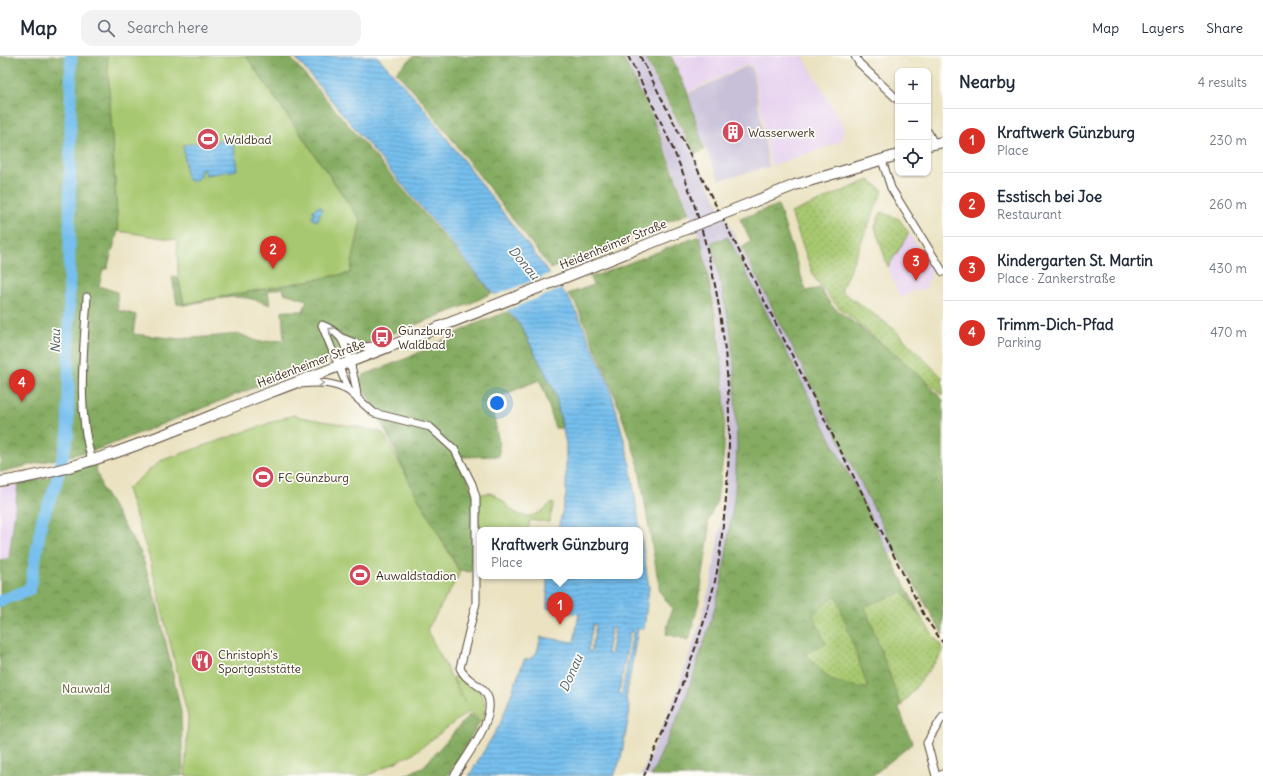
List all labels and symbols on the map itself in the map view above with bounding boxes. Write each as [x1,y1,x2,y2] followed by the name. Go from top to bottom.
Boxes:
[720,119,746,145] building icon: Wasserwerk
[748,125,815,140] place label: Wasserwerk
[195,126,221,152] sports icon: Waldbad
[224,132,272,147] place label: Waldbad
[557,216,669,272] street label: Heidenheimer Straße
[260,236,286,269] pin: 2
[505,243,544,284] water label: Donau
[903,248,929,281] pin: 3
[398,323,454,352] place label: Günzburg, Waldbad
[369,324,395,350] bus stop icon: Günzburg, Waldbad
[328,327,335,334] one-way arrow
[47,328,64,353] water label: Nau
[255,336,367,390] street label: Heidenheimer Straße
[9,369,35,402] pin: 4
[318,379,324,387] one-way arrow
[487,393,507,413] your location
[250,464,276,490] sports icon: FC Günzburg
[278,470,349,485] place label: FC Günzburg
[347,562,373,588] sports icon: Auwaldstadion
[376,568,457,583] place label: Auwaldstadion
[547,592,573,625] pin: 1
[218,647,301,676] place label: Christoph's Sportgaststätte
[189,648,215,674] restaurant icon: Christoph's Sportgaststätte
[555,650,587,694] water label: Donau
[62,681,110,696] park label: Nauwald

